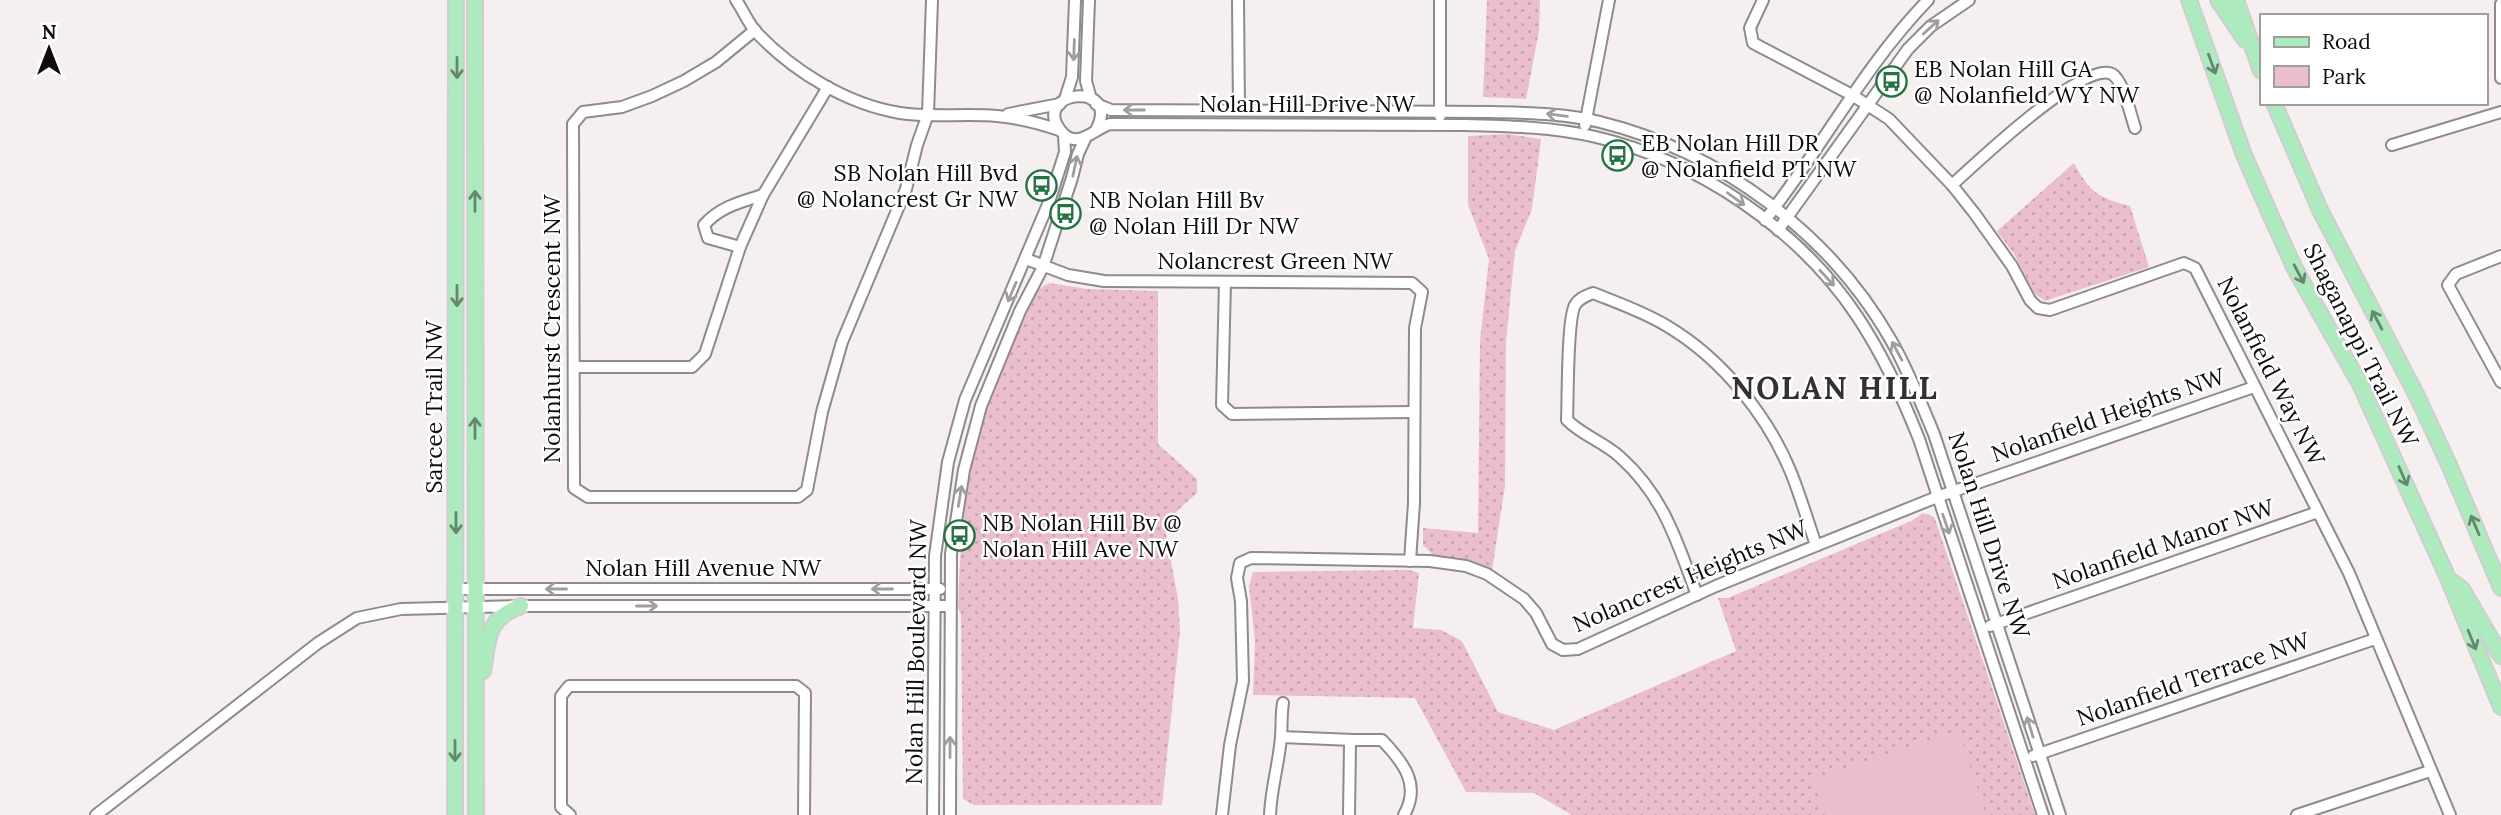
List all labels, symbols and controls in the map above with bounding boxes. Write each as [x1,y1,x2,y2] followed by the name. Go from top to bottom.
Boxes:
[14,14,84,84] north arrow
[2260,14,2487,105] legend
[1922,19,1940,35] one-way arrow
[42,20,57,44] text: N
[2322,28,2371,55] text: Road
[1068,38,1081,61] one-way arrow
[2207,53,2219,75] one-way arrow
[1914,54,2140,109] place label: EB Nolan Hill GA @ Nolanfield WY NW
[450,56,463,79] one-way arrow
[2322,63,2366,90] text: Park
[1874,65,1908,99] bus stop icon: EB Nolan Hill GA @ Nolanfield WY NW
[1199,89,1416,118] street label: Nolan Hill Drive NW
[1122,103,1145,117] one-way arrow
[1546,109,1569,122] one-way arrow
[1641,128,1857,183] place label: EB Nolan Hill DR @ Nolanfield PT NW
[1601,139,1635,173] bus stop icon: EB Nolan Hill DR @ Nolanfield PT NW
[1069,156,1082,178] one-way arrow
[797,158,1019,213] place label: SB Nolan Hill Bvd @ Nolancrest Gr NW
[1024,169,1058,203] bus stop icon: SB Nolan Hill Bvd @ Nolancrest Gr NW
[1089,185,1300,240] place label: NB Nolan Hill Bv @ Nolan Hill Dr NW
[468,190,482,213] one-way arrow
[1726,191,1745,206] one-way arrow
[537,194,566,463] street label: Nolanhurst Crescent NW
[1049,196,1083,230] bus stop icon: NB Nolan Hill Bv @ Nolan Hill Dr NW
[2298,238,2426,452] street label: Shaganappi Trail NW
[1157,246,1394,275] street label: Nolancrest Green NW
[2293,263,2306,284] one-way arrow
[1818,269,1835,286] one-way arrow
[2211,272,2332,471] street label: Nolanfield Way NW
[1005,280,1018,302] one-way arrow
[450,284,464,307] one-way arrow
[2370,310,2383,331] one-way arrow
[419,319,448,493] street label: Sarcee Trail NW
[1890,342,1904,362] one-way arrow
[1987,361,2229,468] street label: Nolanfield Heights NW
[1731,369,1939,407] district label: NOLAN HILL
[468,417,482,440] one-way arrow
[1942,428,2037,643] street label: Nolan Hill Drive NW
[2397,465,2410,486] one-way arrow
[954,485,967,507] one-way arrow
[2048,492,2279,595] street label: Nolanfield Manor NW
[982,508,1182,563] place label: NB Nolan Hill Bv @ Nolan Hill Ave NW
[450,511,463,534] one-way arrow
[1568,512,1813,638] street label: Nolancrest Heights NW
[1941,513,1953,535] one-way arrow
[2468,515,2481,537] one-way arrow
[899,518,932,785] street label: Nolan Hill Boulevard NW
[942,519,976,553] bus stop icon: NB Nolan Hill Bv @ Nolan Hill Ave NW
[585,553,822,582] street label: Nolan Hill Avenue NW
[545,582,568,596] one-way arrow
[870,582,893,596] one-way arrow
[635,599,658,613] one-way arrow
[2073,625,2314,732] street label: Nolanfield Terrace NW
[2467,628,2480,650] one-way arrow
[2023,716,2036,738] one-way arrow
[943,736,957,759] one-way arrow
[448,739,462,762] one-way arrow

